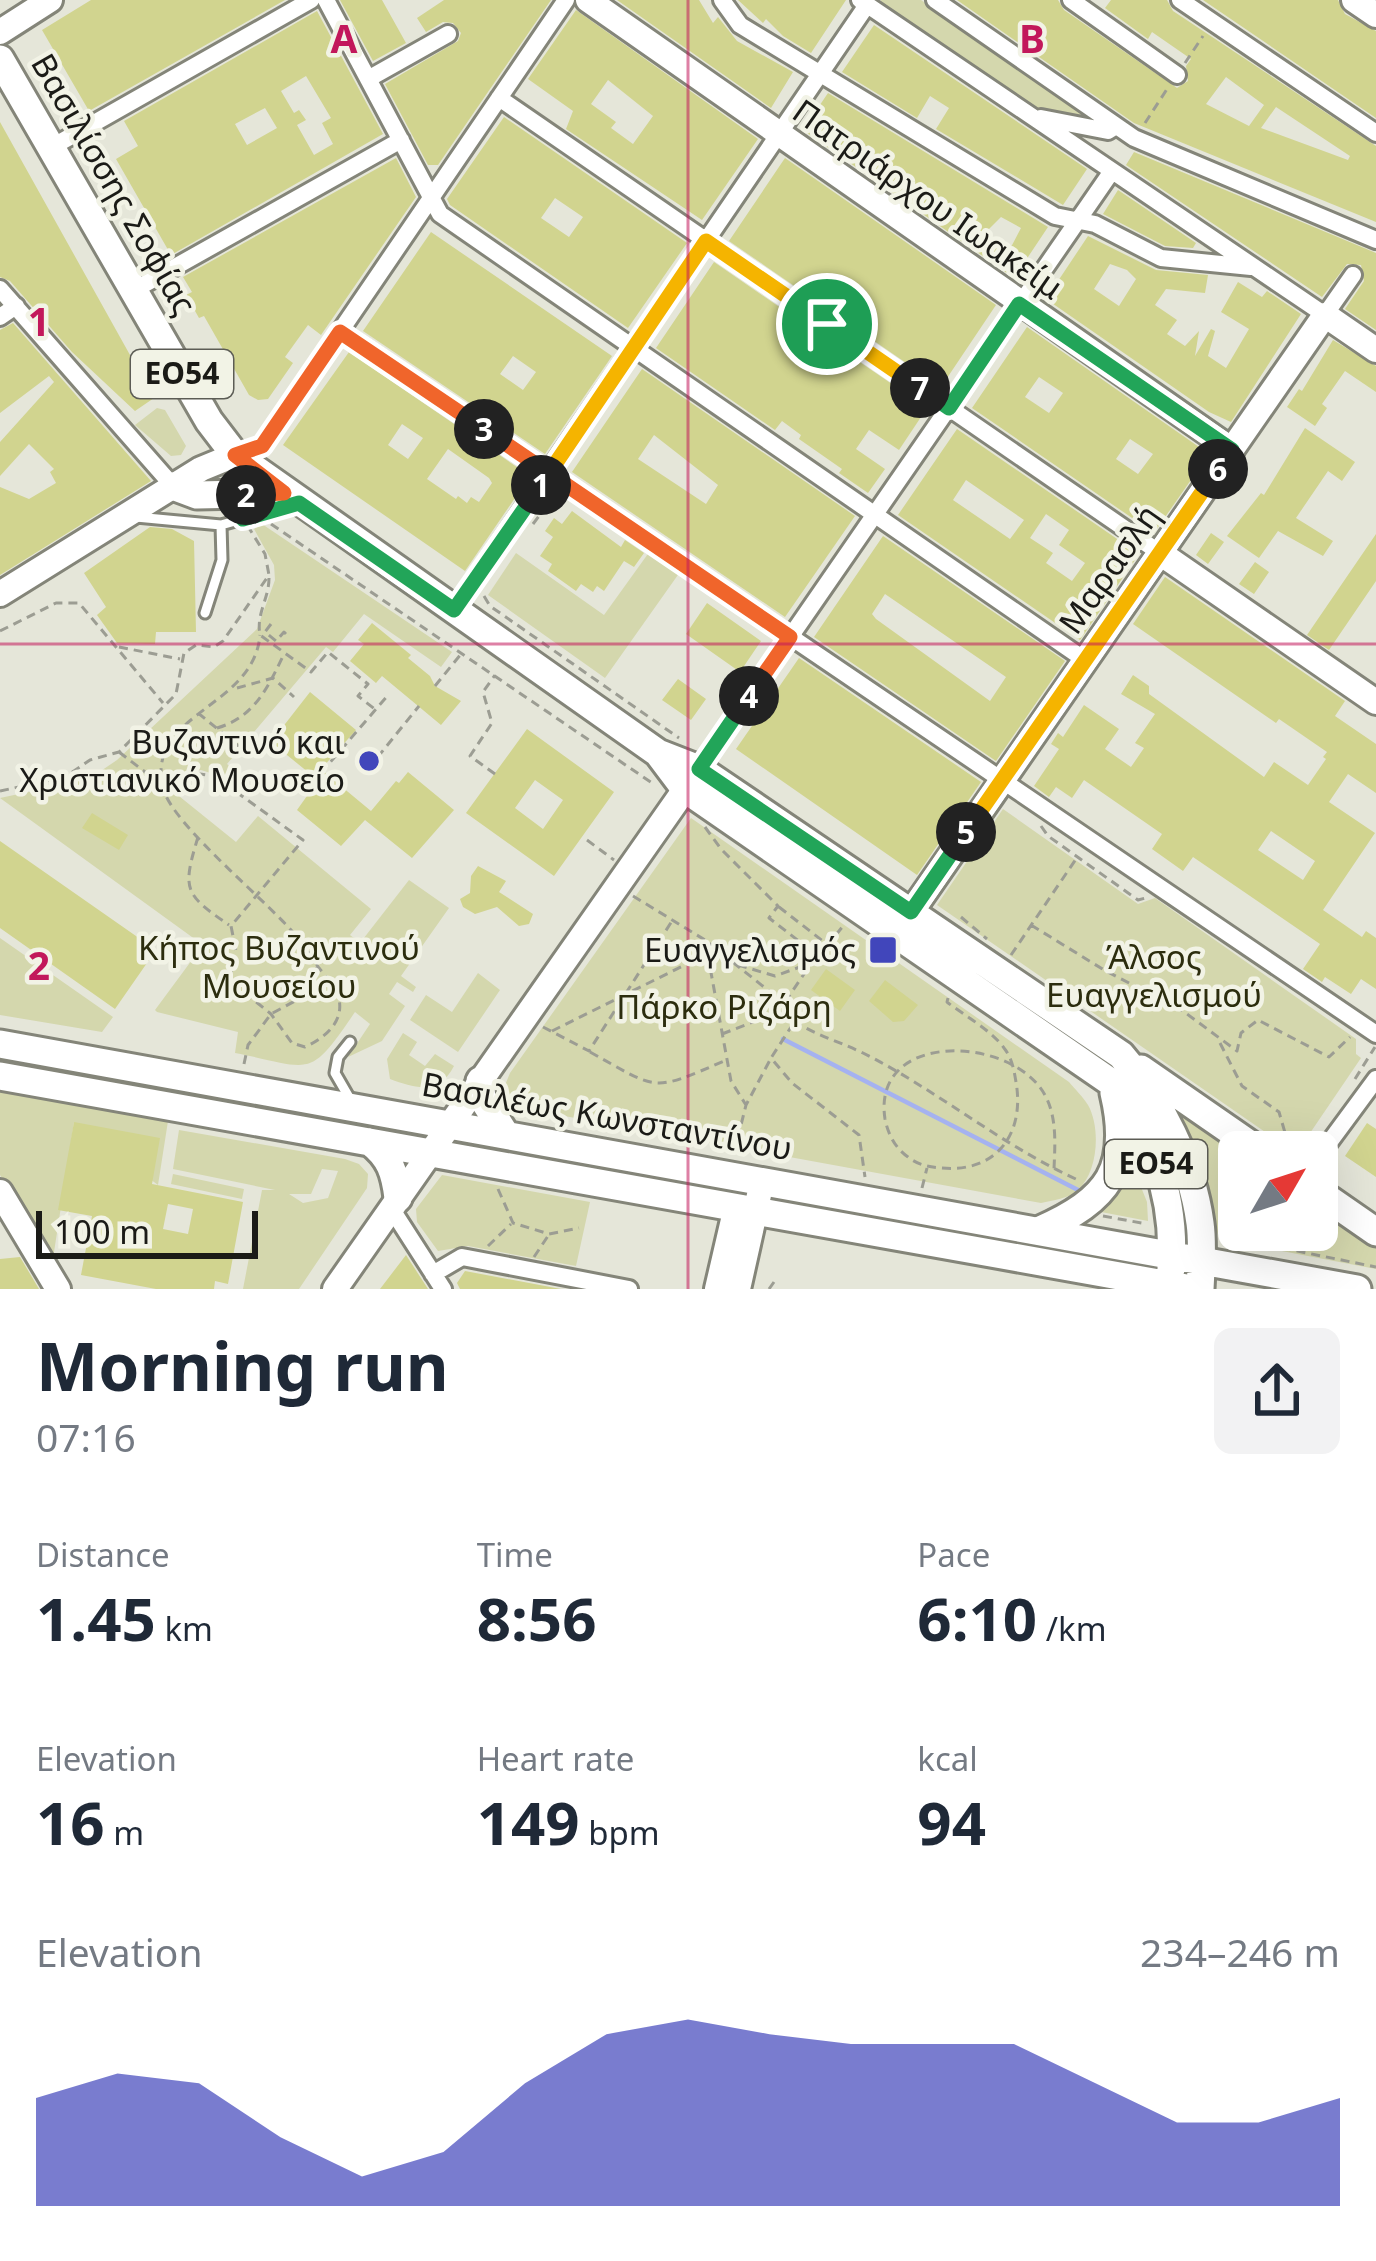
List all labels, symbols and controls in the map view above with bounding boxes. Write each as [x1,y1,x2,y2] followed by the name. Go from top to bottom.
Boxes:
[331,11,358,64] text: A
[1019,11,1045,64] text: B
[21,45,207,322] street label: Βασιλίσσης Σοφίας
[784,88,1072,309] street label: Πατριάρχου Ιωακείμ
[776,273,878,375] pin
[794,291,860,357] icon: arrive
[28,294,50,347] text: 1
[131,350,233,398] road number: ΕΟ54
[890,358,950,418] pin: 7
[911,365,929,410] text: 7
[454,399,514,459] pin: 3
[475,406,493,451] text: 3
[1188,439,1248,499] pin: 6
[1209,446,1227,491] text: 6
[511,455,571,515] pin: 1
[532,462,550,507] text: 1
[216,465,276,525] pin: 2
[237,472,255,517] text: 2
[1048,495,1169,642] street label: Μαρασλή
[719,666,779,726] pin: 4
[740,673,758,718] text: 4
[19,719,345,802] place label: Βυζαντινό και Χριστιανικό Μουσείο
[356,748,382,774] marker: Βυζαντινό και Χριστιανικό Μουσείο
[936,802,996,862] pin: 5
[957,809,975,854] text: 5
[138,925,420,1008] park label: Κήπος Βυζαντινού Μουσείου
[644,927,856,972] place label: Ευαγγελισμός
[867,934,899,966] marker: Ευαγγελισμός
[1046,934,1262,1017] park label: Άλσος Ευαγγελισμού
[28,938,50,991] text: 2
[616,984,832,1029] park label: Πάρκο Ριζάρη
[418,1061,796,1170] street label: Βασιλέως Κωνσταντίνου
[1218,1131,1338,1251] north arrow
[1218,1131,1338,1251] map controls
[1105,1140,1207,1188] road number: ΕΟ54
[36,1205,258,1258] scale bar
[54,1209,150,1254] text: 100 m
[36,1320,449,1410] text: Morning run
[1214,1328,1340,1454] button: share
[36,1410,136,1463] text: 07:16
[36,1532,170,1577] text: Distance
[477,1532,553,1577] text: Time
[917,1532,990,1577] text: Pace
[36,1577,156,1659] text: 1.45
[477,1577,596,1659] text: 8:56
[917,1577,1037,1659] text: 6:10
[156,1606,213,1651] text: km
[1037,1606,1107,1651] text: /km
[36,1736,177,1781] text: Elevation
[477,1736,634,1781] text: Heart rate
[917,1736,978,1781] text: kcal
[36,1781,105,1863] text: 16
[477,1781,580,1863] text: 149
[917,1781,986,1863] text: 94
[105,1810,144,1855] text: m
[580,1810,660,1855] text: bpm
[36,1925,203,1978] text: Elevation
[1140,1925,1340,1978] text: 234–246 m

